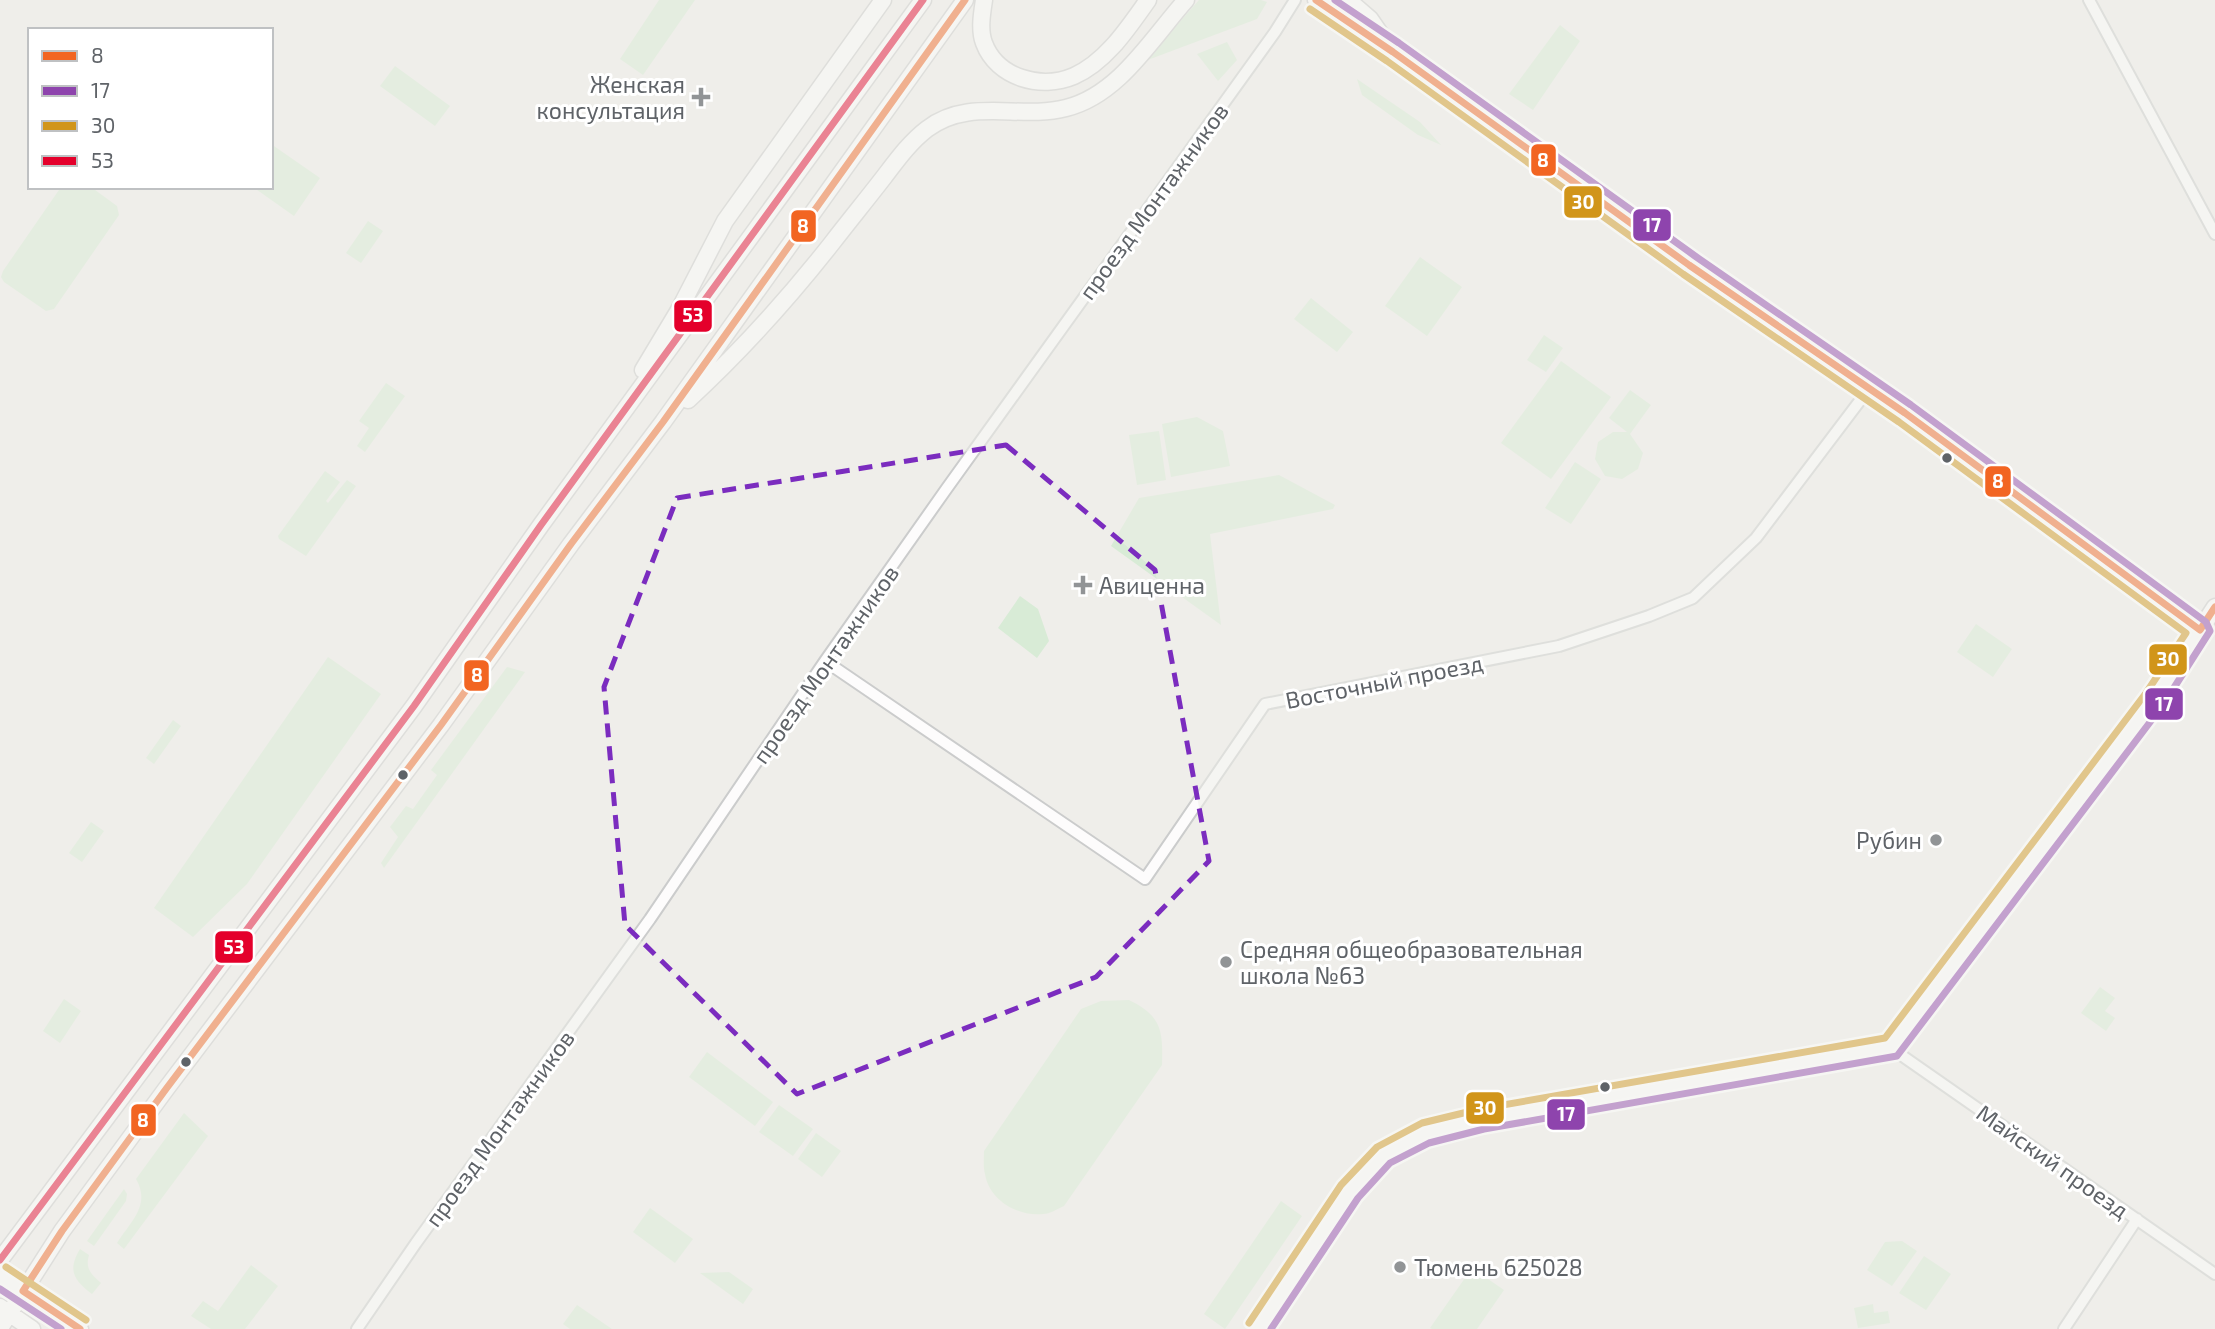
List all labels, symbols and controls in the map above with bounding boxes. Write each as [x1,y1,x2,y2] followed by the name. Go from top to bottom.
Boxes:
[28,28,273,189] legend
[91,42,104,67] text: 8
[537,70,685,125] place label: Женская консультация
[91,77,110,102] text: 17
[691,87,711,107] marker: Женская консультация
[1072,97,1234,305] street label: проезд Монтажников
[91,112,115,137] text: 30
[1530,143,1557,177] line badge: 8
[91,147,114,172] text: 53
[1537,148,1549,171] text: 8
[1563,185,1603,219] line badge: 30
[1572,190,1594,213] text: 30
[1632,208,1672,242] line badge: 17
[790,209,817,243] line badge: 8
[1643,213,1661,236] text: 17
[797,214,809,237] text: 8
[673,299,713,333] line badge: 53
[682,303,704,326] text: 53
[1940,451,1954,465] unlabelled marker
[1984,465,2012,498] line badge: 8
[1992,469,2004,492] text: 8
[746,559,904,769] street label: проезд Монтажников
[1099,571,1205,599] place label: Авиценна
[1073,575,1093,595] marker: Авиценна
[2148,643,2188,676] line badge: 30
[2157,647,2179,670] text: 30
[1283,648,1485,714] street label: Восточный проезд
[463,659,490,692] line badge: 8
[471,663,483,686] text: 8
[2144,687,2184,721] line badge: 17
[2155,692,2173,715] text: 17
[396,768,410,782] unlabelled marker
[1856,826,1922,855] place label: Рубин
[1928,832,1944,848] marker: Рубин
[214,930,254,964] line badge: 53
[223,935,245,958] text: 53
[1240,935,1583,989] place label: Средняя общеобразовательная школа №63
[1218,954,1234,970] marker: Средняя общеобразовательная школа №63
[418,1024,580,1232] street label: проезд Монтажников
[179,1055,193,1069] unlabelled marker
[1598,1080,1612,1094] unlabelled marker
[1465,1091,1505,1125] line badge: 30
[1474,1096,1496,1119] text: 30
[1546,1098,1586,1131] line badge: 17
[1972,1098,2134,1224] street label: Майский проезд
[1557,1102,1575,1125] text: 17
[130,1103,157,1137] line badge: 8
[137,1108,149,1131] text: 8
[1414,1253,1583,1281] place label: Тюмень 625028
[1392,1259,1408,1275] marker: Тюмень 625028

